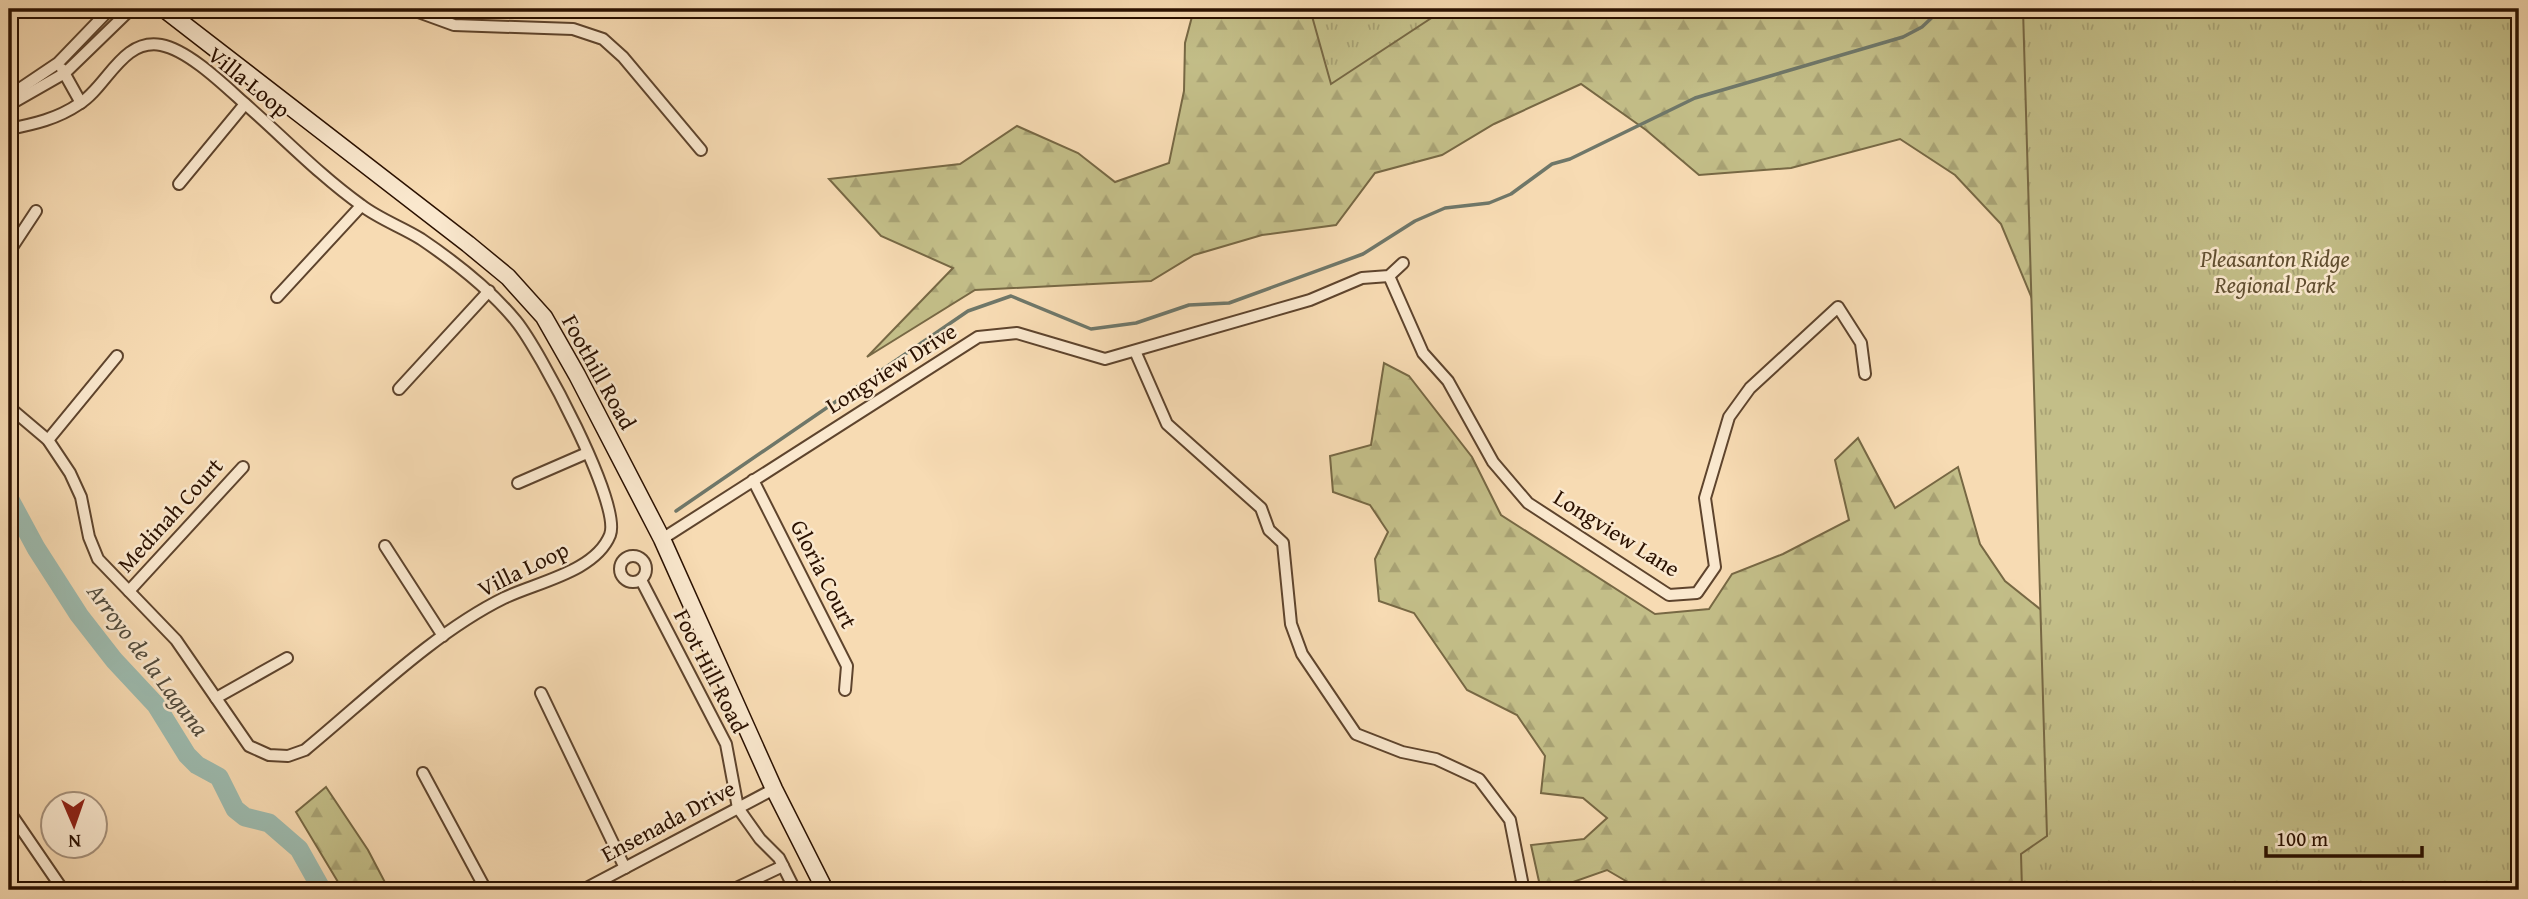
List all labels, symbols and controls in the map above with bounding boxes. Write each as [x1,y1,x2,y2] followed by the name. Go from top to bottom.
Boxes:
[201,38,298,125] street label: Villa Loop
[2199,242,2350,301] park label: Pleasanton Ridge Regional Park
[554,308,645,436] street label: Foothill Road
[819,314,963,421] street label: Longview Drive
[109,450,230,579] street label: Medinah Court
[1548,481,1687,585] street label: Longview Lane
[783,514,866,634] street label: Gloria Court
[472,532,574,605] street label: Villa Loop
[79,575,218,744] water label: Arroyo de la Laguna
[666,603,757,739] street label: Foot Hill Road
[595,771,741,870] street label: Ensenada Drive
[38,790,108,860] north arrow
[2266,815,2421,859] scale bar
[2276,823,2328,854] text: 100 m
[67,828,81,856] text: N

